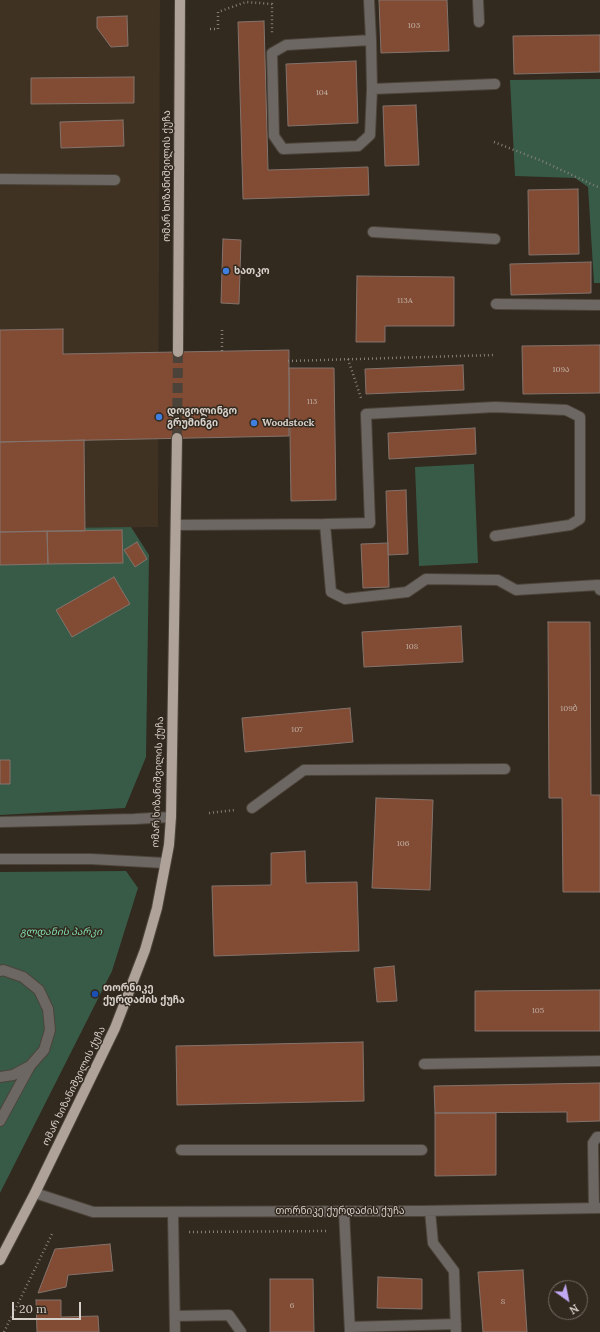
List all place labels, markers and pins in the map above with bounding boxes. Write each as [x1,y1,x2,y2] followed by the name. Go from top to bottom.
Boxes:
[234,265,270,277] place label: ხათკო
[221,266,231,276] marker: ხათკო
[167,405,237,428] place label: დოგოლინგო გრუმინგი
[154,412,164,422] marker: დოგოლინგო გრუმინგი
[262,417,315,429] place label: Woodstock
[249,418,259,428] marker: Woodstock
[103,982,185,1006] place label: თორნიკე ქურდაძის ქუჩა
[90,989,100,999] marker: თორნიკე ქურდაძის ქუჩა

